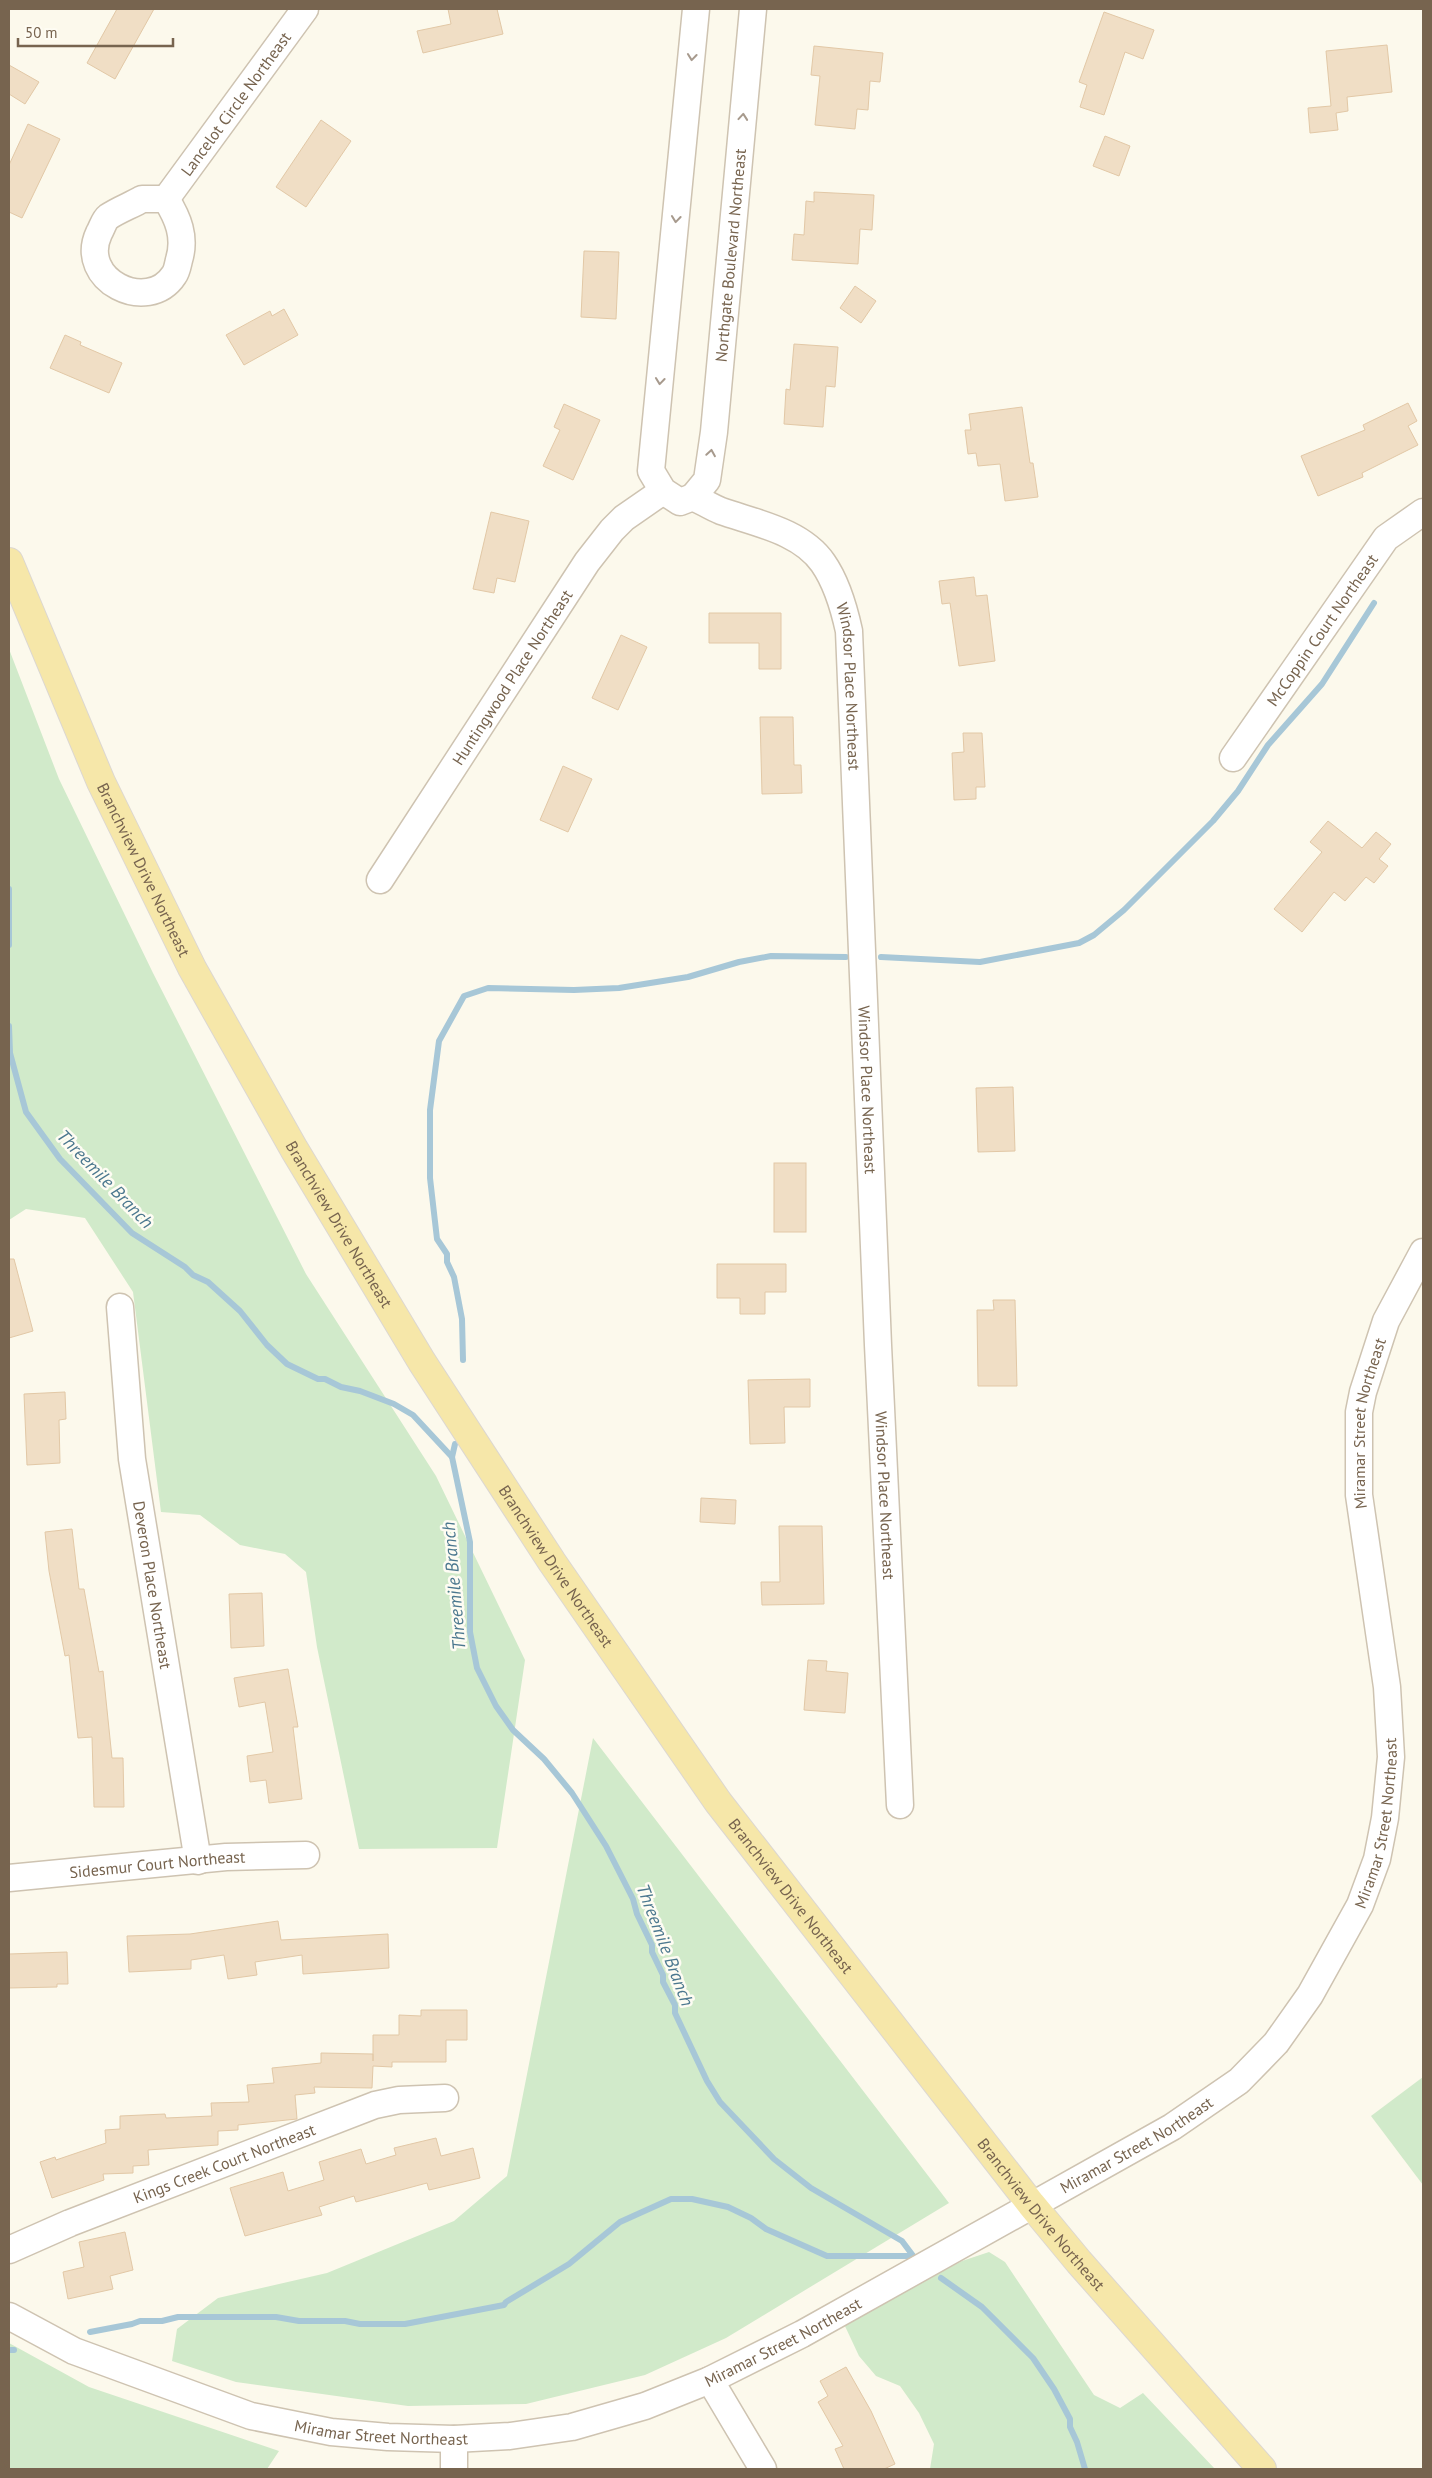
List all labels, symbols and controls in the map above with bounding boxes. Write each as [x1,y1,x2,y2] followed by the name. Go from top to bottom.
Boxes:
[18,15,172,47] scale bar
[25,23,58,42] text: 50 m
[176,27,295,180] street label: Lancelot Circle Northeast
[686,54,697,62] one-way arrow
[737,113,748,121] one-way arrow
[710,147,750,363] street label: Northgate Boulevard Northeast
[671,215,682,223] one-way arrow
[655,377,666,385] one-way arrow
[705,449,715,457] one-way arrow
[1262,550,1382,710] street label: McCoppin Court Northeast
[448,585,577,769] street label: Huntingwood Place Northeast
[832,600,865,771] street label: Windsor Place Northeast
[93,779,195,960] street label: Branchview Drive Northeast
[854,1005,881,1175] street label: Windsor Place Northeast
[52,1124,158,1233] water label: Threemile Branch
[281,1137,397,1312] street label: Branchview Drive Northeast
[1349,1335,1390,1510] street label: Miramar Street Northeast
[871,1411,899,1581] street label: Windsor Place Northeast
[495,1481,618,1651] street label: Branchview Drive Northeast
[129,1500,176,1671] street label: Deveron Place Northeast
[436,1521,471,1651] water label: Threemile Branch
[1350,1737,1401,1911] street label: Miramar Street Northeast
[724,1814,858,1978] street label: Branchview Drive Northeast
[68,1847,246,1882] street label: Sidesmur Court Northeast
[632,1880,699,2009] water label: Threemile Branch
[1057,2092,1217,2198] street label: Miramar Street Northeast
[130,2119,319,2208] street label: Kings Creek Court Northeast
[973,2134,1110,2295] street label: Branchview Drive Northeast
[701,2293,865,2391] street label: Miramar Street Northeast
[293,2415,469,2449] street label: Miramar Street Northeast

